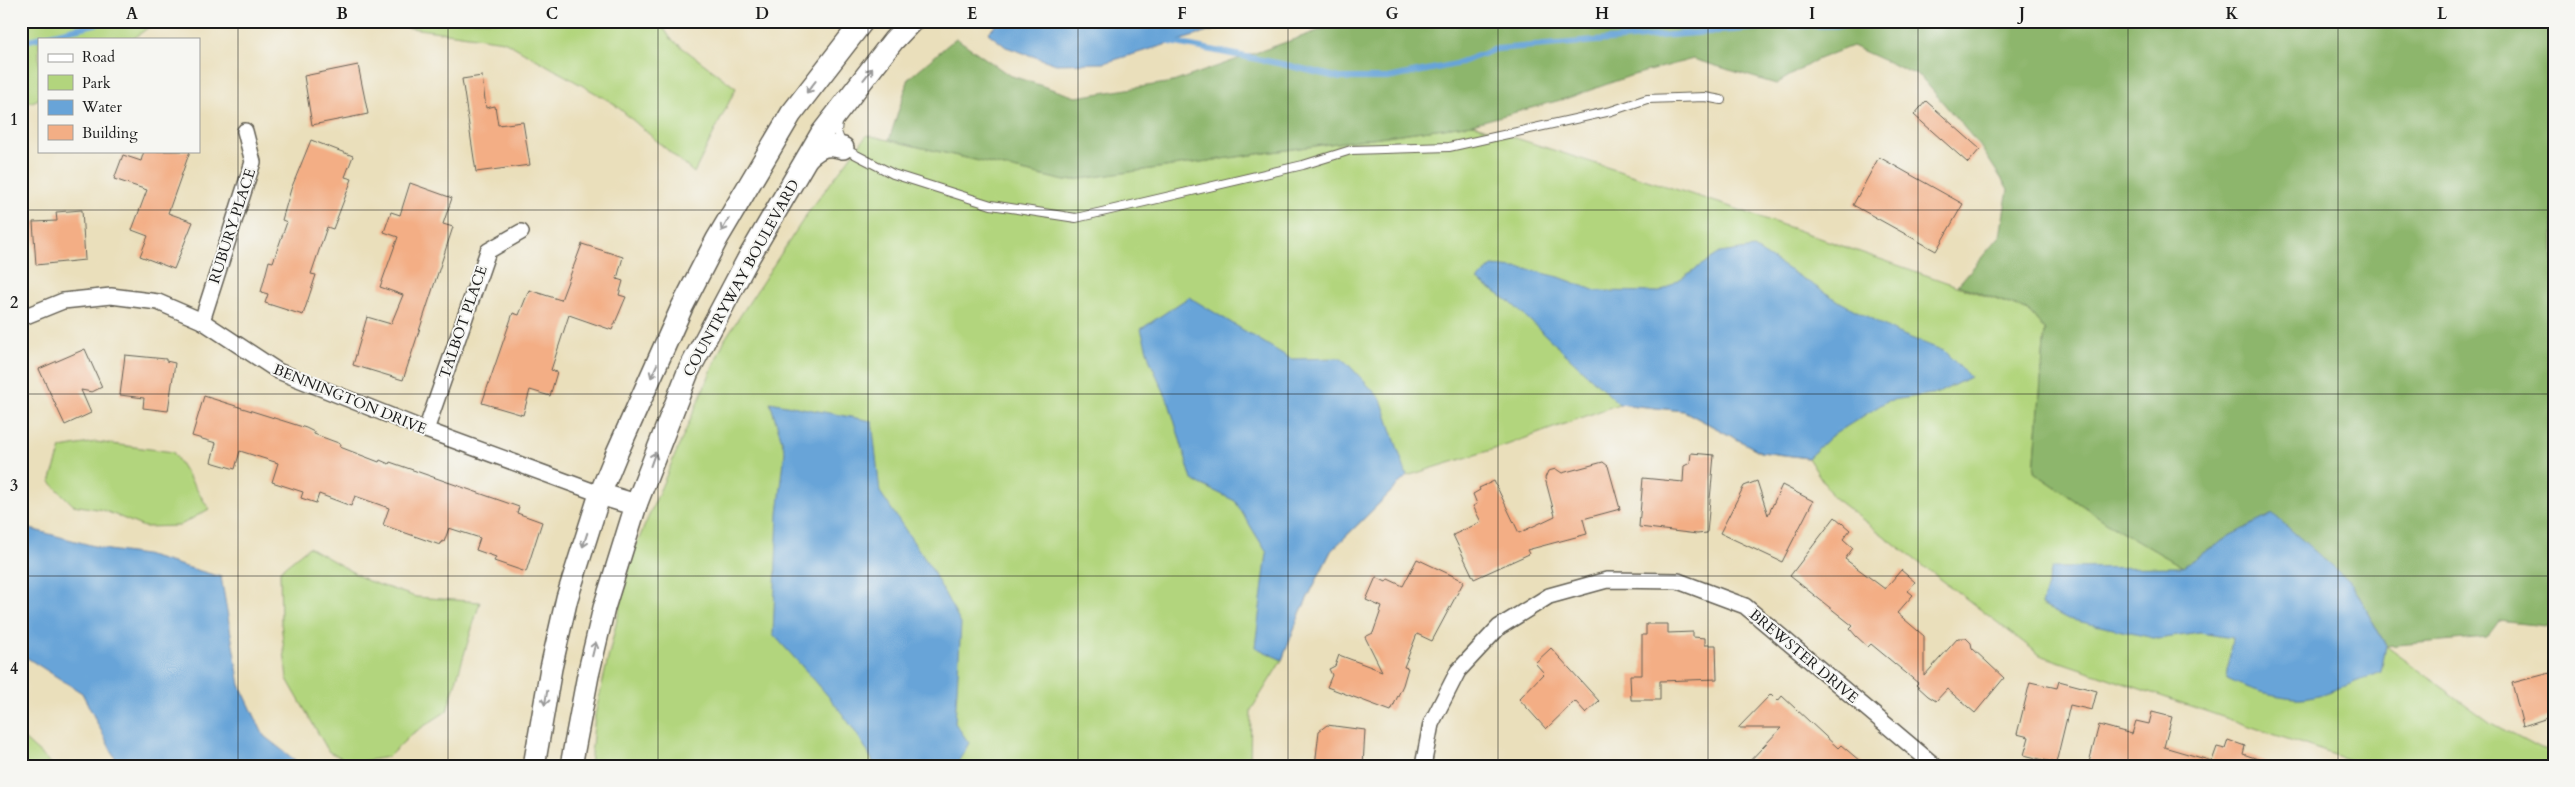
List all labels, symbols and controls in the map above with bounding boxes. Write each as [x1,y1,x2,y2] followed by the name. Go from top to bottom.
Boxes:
[126,3,138,25] text: A
[336,3,348,25] text: B
[546,3,558,25] text: C
[755,3,769,25] text: D
[967,3,977,25] text: E
[1177,3,1187,25] text: F
[1385,3,1399,25] text: G
[1595,3,1609,25] text: H
[1809,3,1815,25] text: I
[2017,3,2025,25] text: J
[2226,3,2239,25] text: K
[2437,3,2448,25] text: L
[38,38,200,152] legend
[82,47,115,67] text: Road
[862,68,873,81] one-way arrow
[82,73,111,93] text: Park
[806,80,816,94] one-way arrow
[81,97,123,117] text: Water
[10,109,18,131] text: 1
[82,123,138,143] text: Building
[204,166,260,286] street label: RUBURY PLACE
[678,176,804,380] street label: COUNTRYWAY BOULEVARD
[720,218,730,232] one-way arrow
[434,263,492,381] street label: TALBOT PLACE
[10,292,18,314] text: 2
[270,359,430,439] street label: BENNINGTON DRIVE
[648,363,658,378] one-way arrow
[649,452,658,467] one-way arrow
[10,475,18,497] text: 3
[580,532,590,548] one-way arrow
[1745,604,1863,708] street label: BREWSTER DRIVE
[590,642,599,658] one-way arrow
[10,658,18,680] text: 4
[541,689,551,705] one-way arrow

